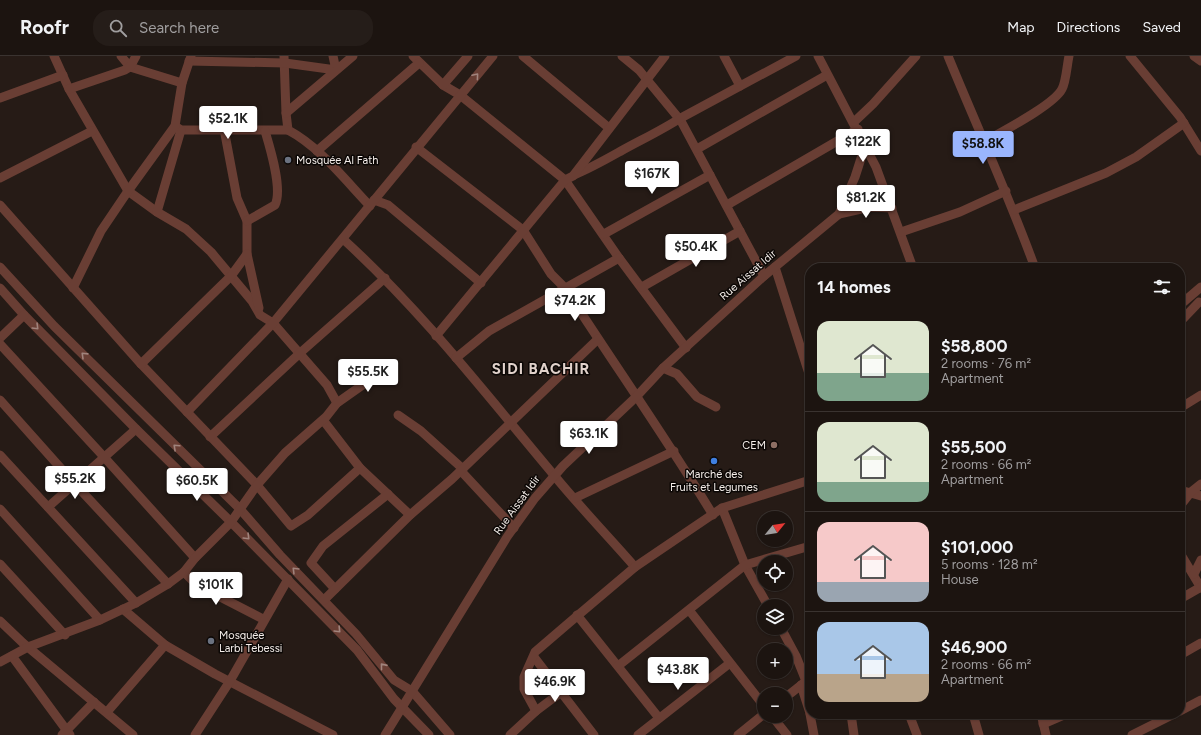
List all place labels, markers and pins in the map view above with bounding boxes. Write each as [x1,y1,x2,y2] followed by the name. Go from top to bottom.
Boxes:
[195,106,261,140] pin: $52.1K
[835,129,891,163] pin: $122K
[950,131,1016,165] pin: $58.8K
[296,154,378,167] place label: Mosquée Al Fath
[283,155,293,165] marker: Mosquée Al Fath
[624,161,680,195] pin: $167K
[833,185,899,219] pin: $81.2K
[663,234,729,268] pin: $50.4K
[542,288,608,322] pin: $74.2K
[335,359,401,393] pin: $55.5K
[556,421,622,455] pin: $63.1K
[742,439,766,452] place label: CEM
[769,440,779,450] marker: CEM
[709,456,719,466] marker: Marché des Fruits et Legumes
[42,466,108,500] pin: $55.2K
[164,468,230,502] pin: $60.5K
[670,468,758,494] place label: Marché des Fruits et Legumes
[188,572,244,606] pin: $101K
[219,629,282,655] place label: Mosquée Larbi Tebessi
[206,636,216,646] marker: Mosquée Larbi Tebessi
[645,657,711,691] pin: $43.8K
[522,669,588,703] pin: $46.9K

